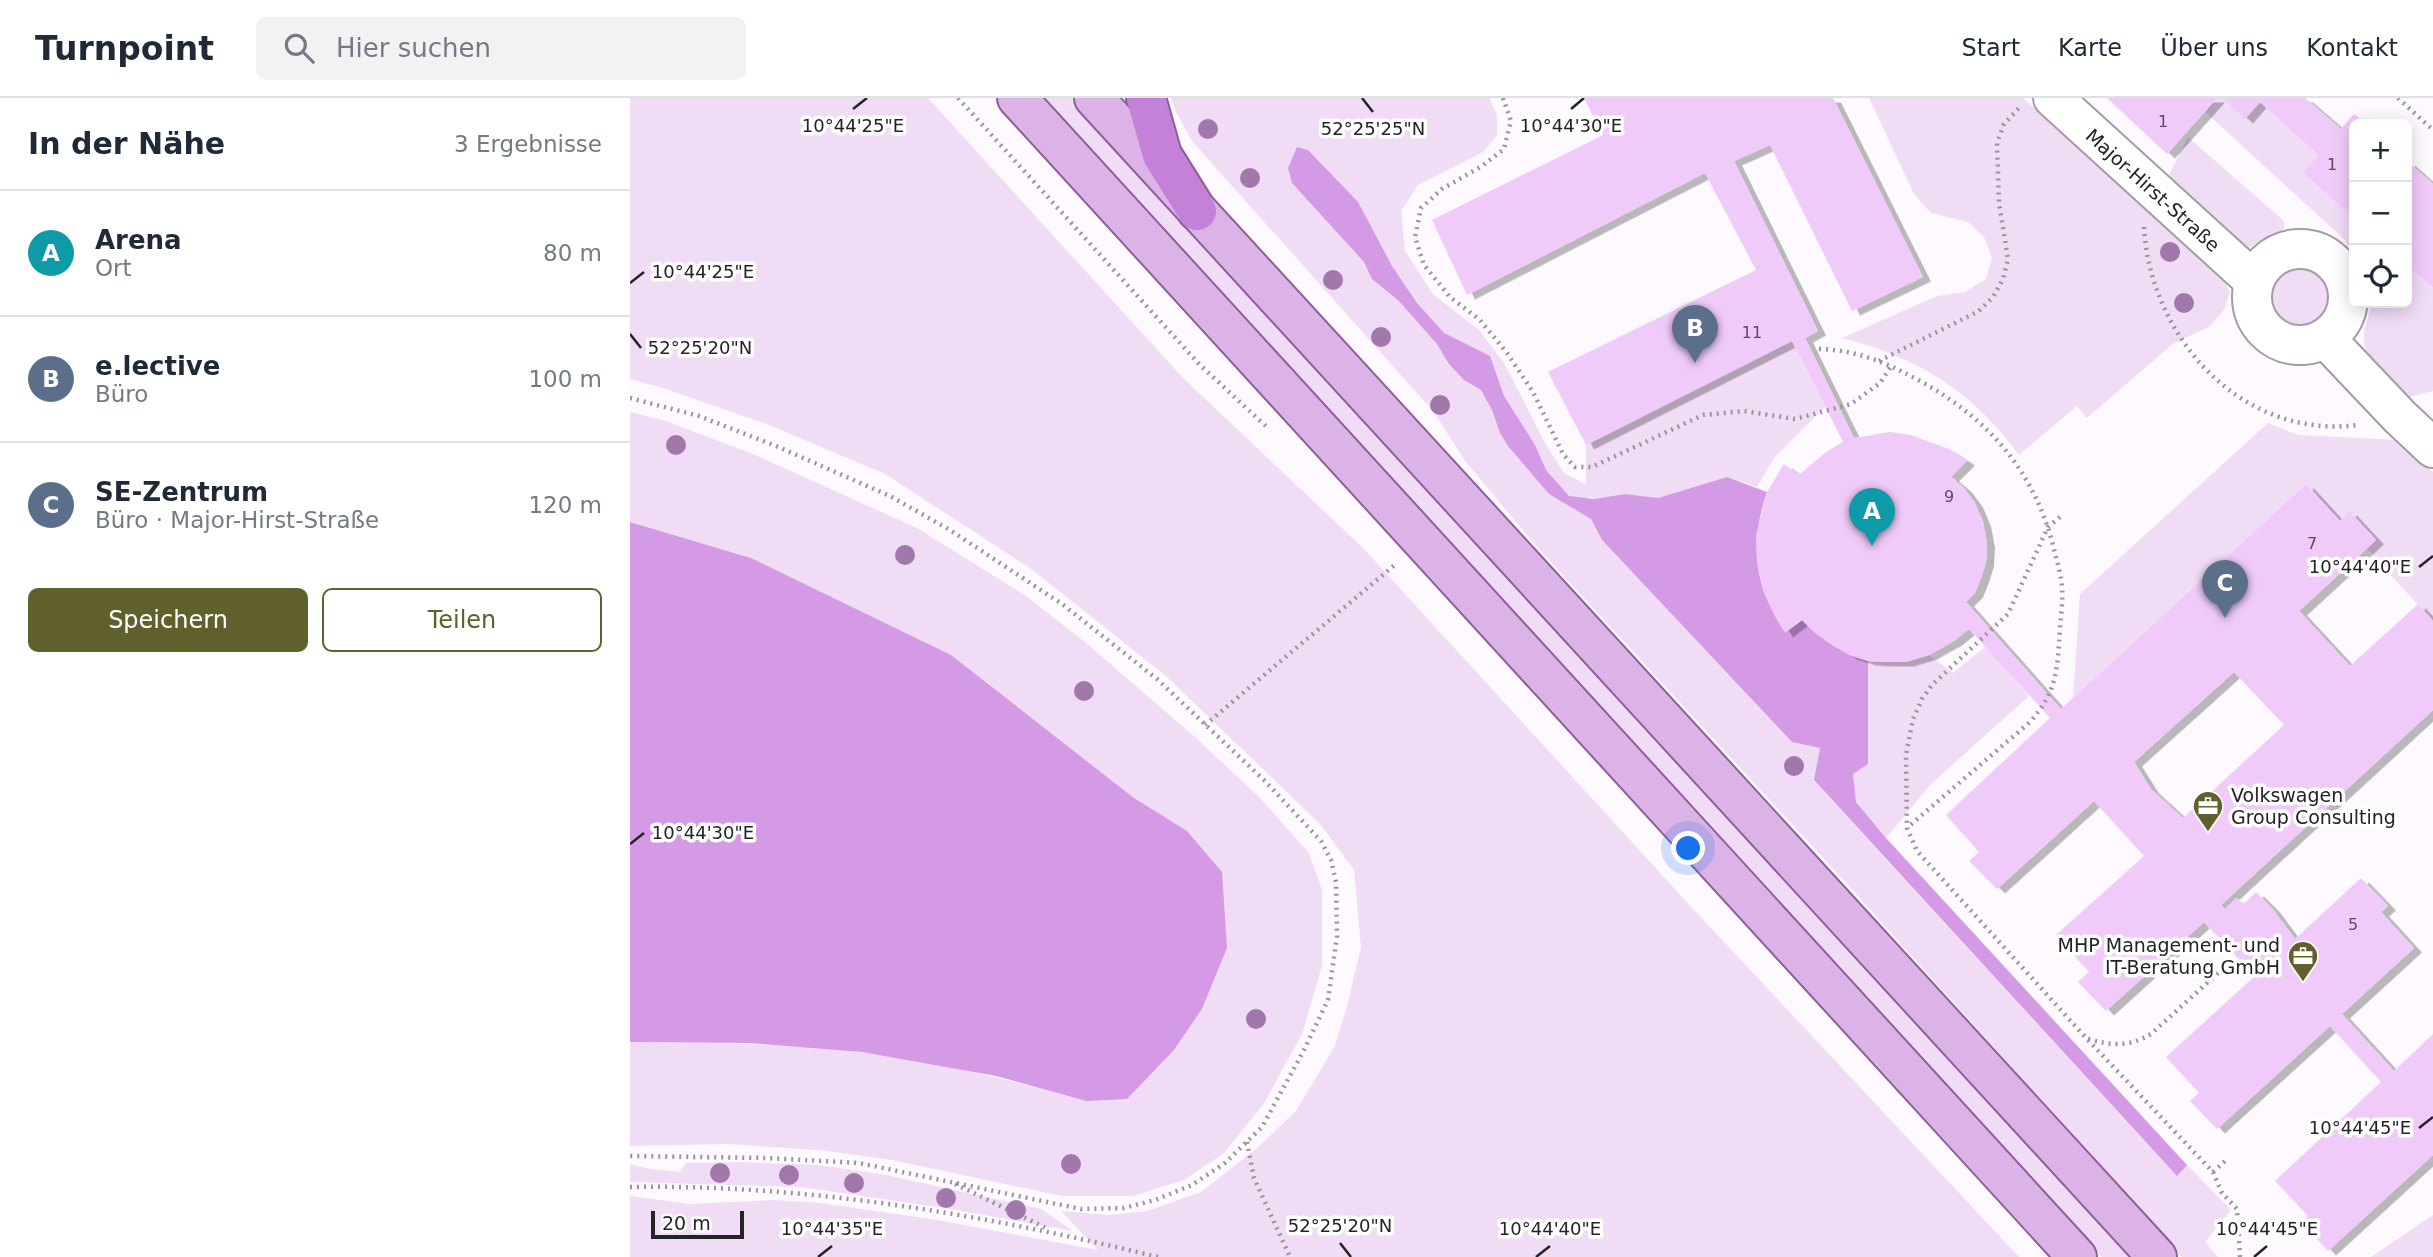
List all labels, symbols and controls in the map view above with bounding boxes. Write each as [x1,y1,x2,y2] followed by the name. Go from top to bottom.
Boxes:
[256,17,746,80] search box
[35,29,214,68] text: Turnpoint
[280,29,318,67] icon: search
[336,33,491,63] text: Hier suchen
[1961,34,2020,62] text: Start
[2058,34,2122,62] text: Karte
[2160,34,2268,62] text: Über uns
[2306,34,2398,62] text: Kontakt
[2158,112,2168,131] house number: 1
[802,115,904,136] text: 10°44'25"E
[1520,115,1622,136] text: 10°44'30"E
[1321,118,1425,139] text: 52°25'25"N
[2349,119,2412,308] map controls
[2349,119,2412,182] button: +
[2082,124,2224,256] street label: Major-Hirst-Straße
[28,126,225,161] text: In der Nähe
[454,131,602,157] text: 3 Ergebnisse
[2327,155,2337,174] house number: 1
[2349,182,2412,245] button: −
[95,225,182,255] text: Arena
[42,240,60,266] text: A
[543,240,602,266] text: 80 m
[2349,245,2412,308] button: locate
[95,255,132,281] text: Ort
[652,261,754,282] text: 10°44'25"E
[1672,305,1718,363] pin: B
[1742,323,1762,342] house number: 11
[648,337,752,358] text: 52°25'20"N
[95,351,220,381] text: e.lective
[42,366,60,392] text: B
[528,366,602,392] text: 100 m
[95,381,148,407] text: Büro
[95,477,268,507] text: SE-Zentrum
[1944,487,1954,506] house number: 9
[1849,488,1895,546] pin: A
[43,492,59,518] text: C
[528,492,602,518] text: 120 m
[95,507,379,533] text: Büro · Major-Hirst-Straße
[2307,534,2317,553] house number: 7
[2309,556,2411,577] text: 10°44'40"E
[2202,560,2248,618] pin: C
[28,588,308,652] button: Speichern
[322,588,602,652] button: Teilen
[2231,784,2396,828] place label: Volkswagen Group Consulting
[2191,789,2225,833] office icon: Volkswagen Group Consulting
[652,822,754,843] text: 10°44'30"E
[1671,831,1705,865] your location
[2348,915,2358,934] house number: 5
[2058,934,2280,978] place label: MHP Management- und IT-Beratung GmbH
[2286,939,2320,983] office icon: MHP Management- und IT-Beratung GmbH
[2309,1117,2411,1138] text: 10°44'45"E
[651,1208,744,1240] scale bar
[662,1212,711,1234] text: 20 m
[1288,1215,1392,1236] text: 52°25'20"N
[781,1218,883,1239] text: 10°44'35"E
[1499,1218,1601,1239] text: 10°44'40"E
[2216,1218,2318,1239] text: 10°44'45"E

